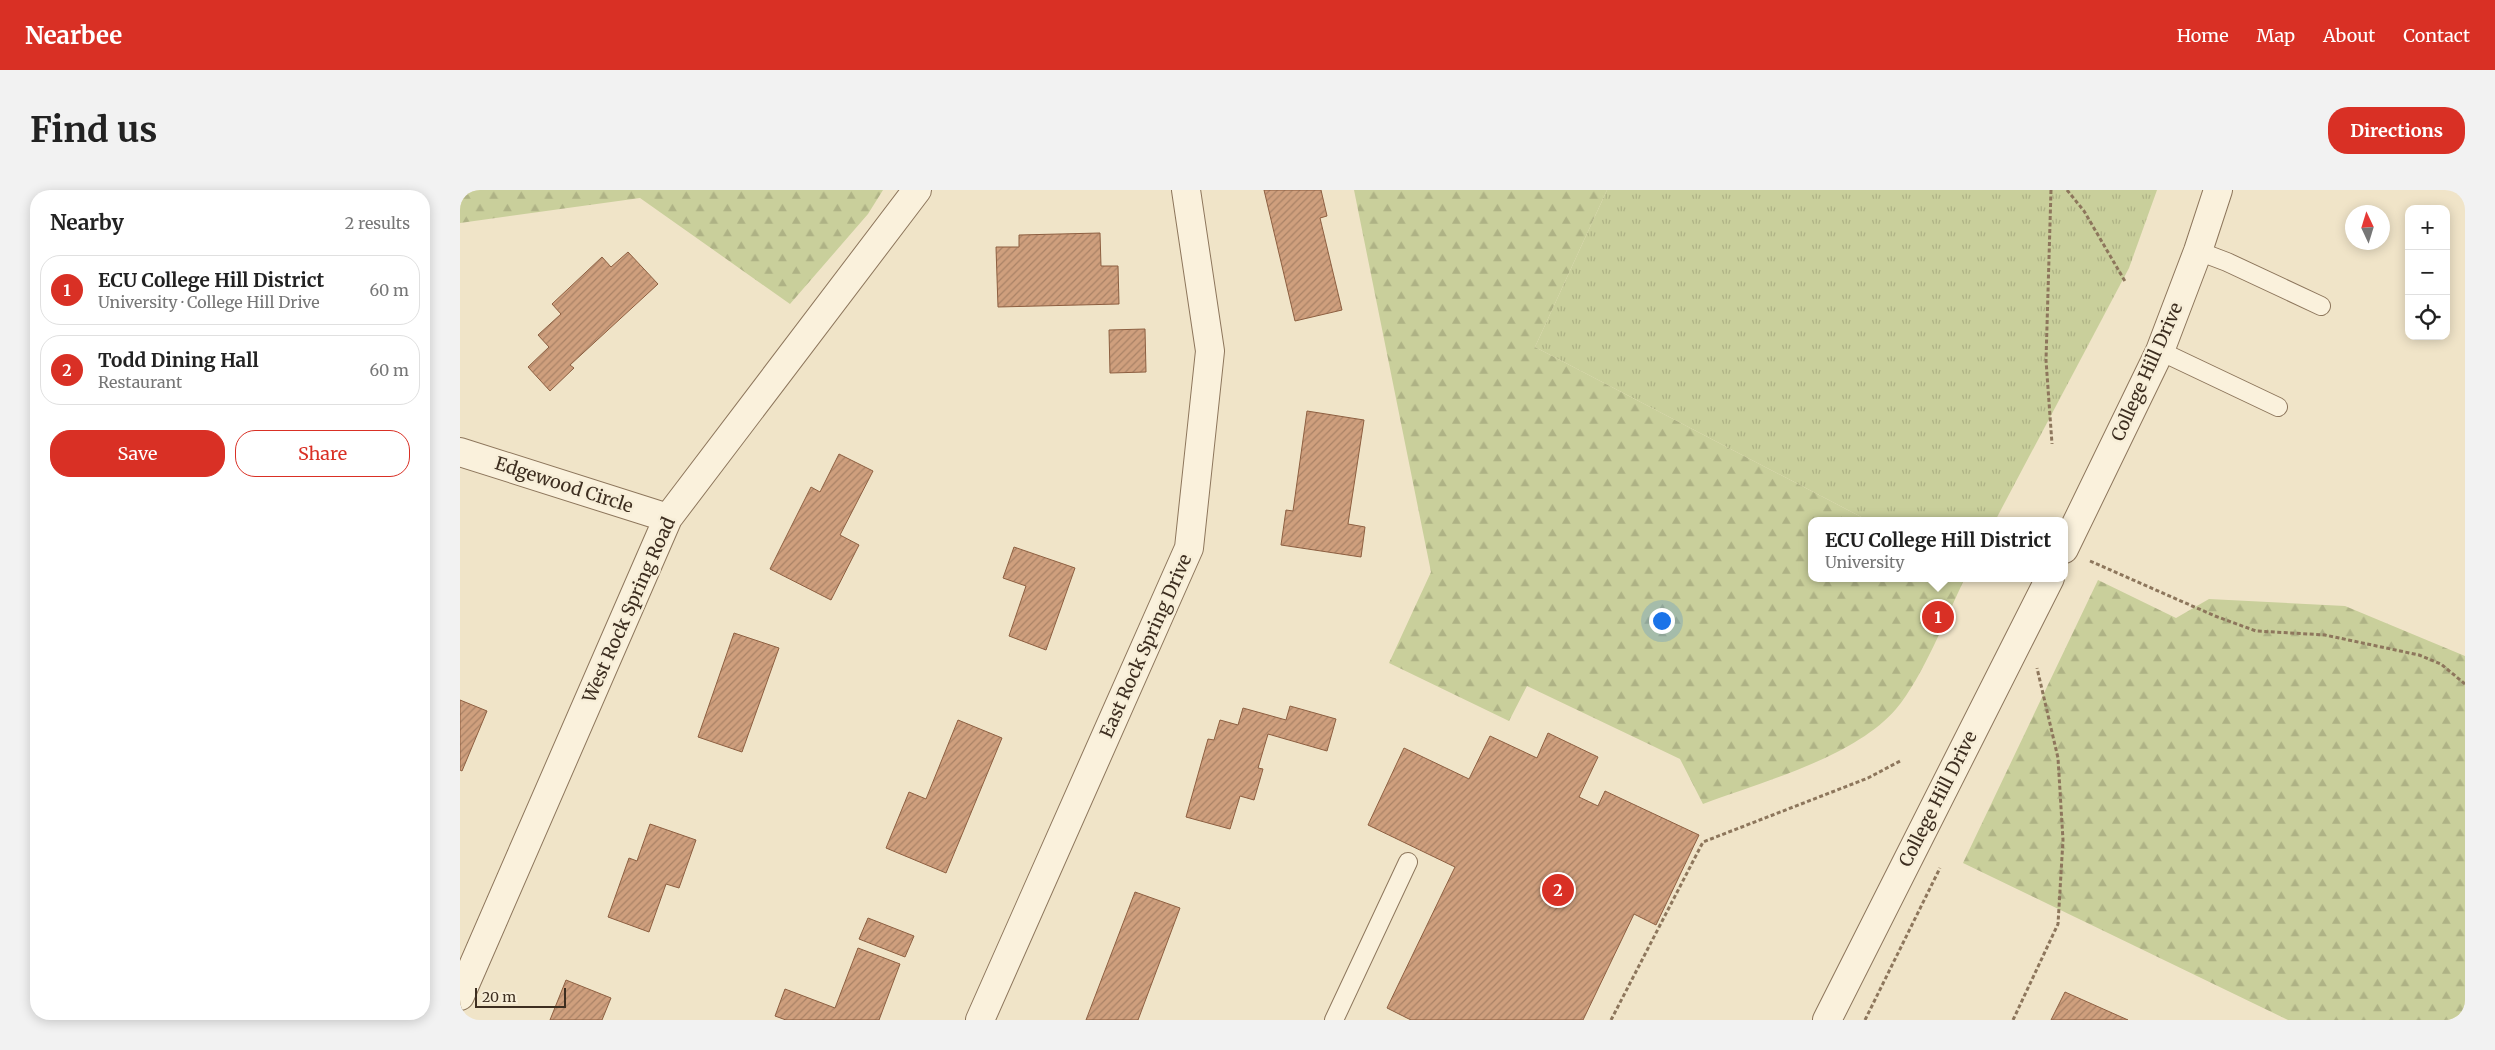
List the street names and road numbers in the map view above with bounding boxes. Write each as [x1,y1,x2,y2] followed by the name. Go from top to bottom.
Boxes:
[2106,299,2187,445] street label: College Hill Drive
[492,451,636,518] street label: Edgewood Circle
[577,513,680,707] street label: West Rock Spring Road
[1095,550,1196,741] street label: East Rock Spring Drive
[1893,727,1982,870] street label: College Hill Drive

